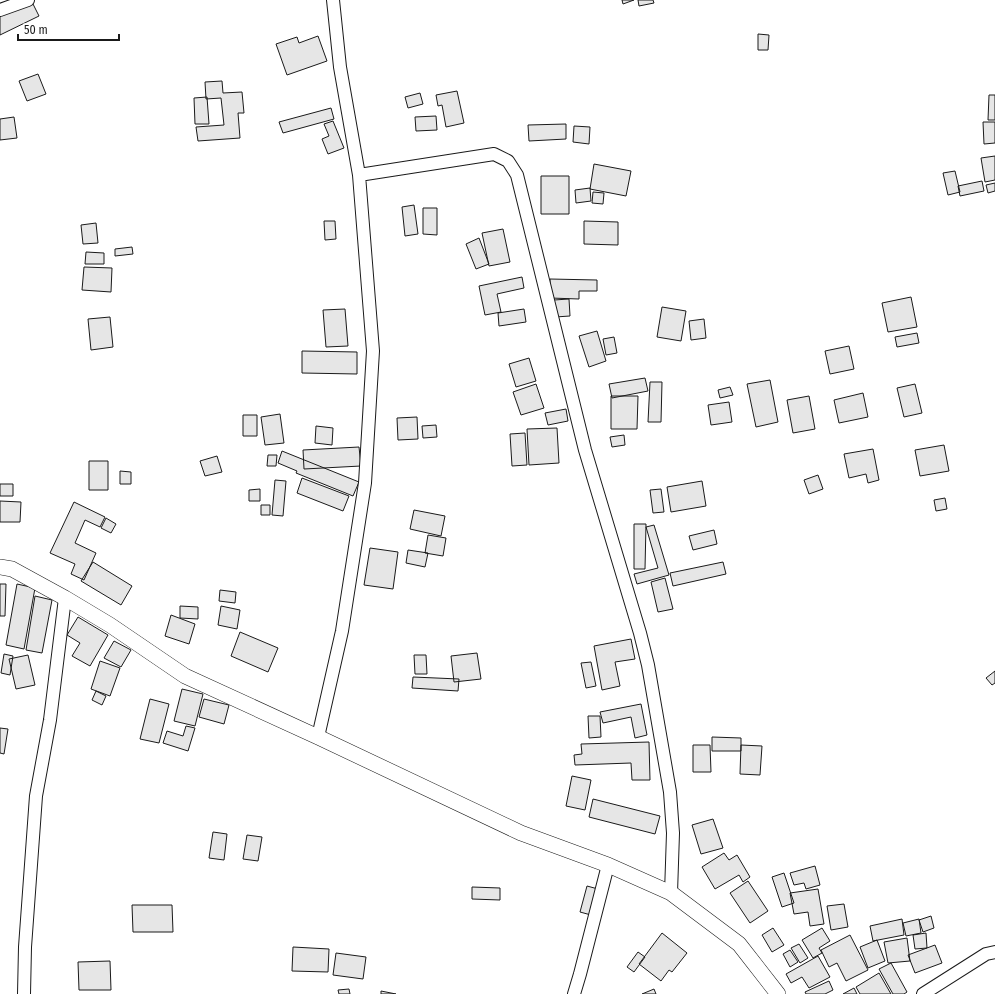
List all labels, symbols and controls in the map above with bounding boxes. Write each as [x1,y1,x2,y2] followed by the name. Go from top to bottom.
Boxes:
[18,16,119,42] scale bar
[24,23,48,37] text: 50 m

